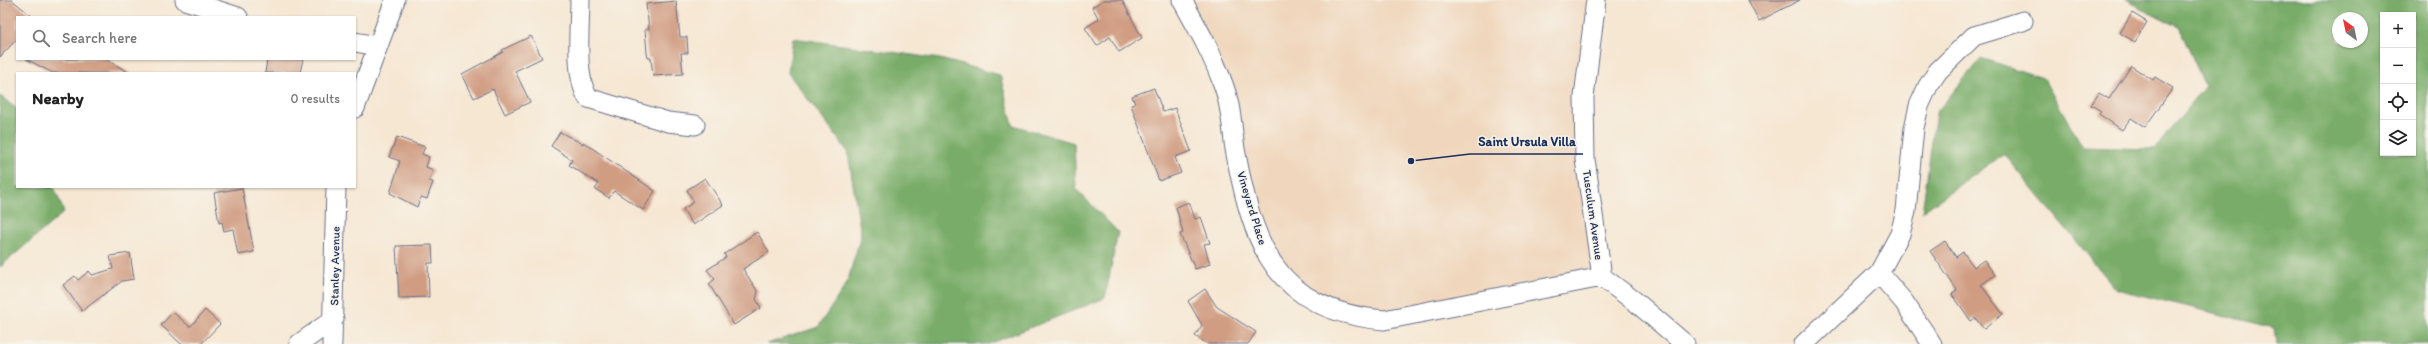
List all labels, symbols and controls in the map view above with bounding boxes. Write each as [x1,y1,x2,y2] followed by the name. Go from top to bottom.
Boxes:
[2332,12,2368,48] north arrow
[2380,12,2416,156] map controls
[2380,12,2416,48] button: +
[16,16,356,60] search box
[30,27,52,49] icon: search
[62,29,137,47] text: Search here
[2380,48,2416,84] button: −
[2380,84,2416,120] button: locate
[32,88,84,108] text: Nearby
[290,91,340,106] text: 0 results
[2380,120,2416,156] button: layers
[1470,129,1583,154] callout: Saint Ursula Villa
[1478,134,1576,149] text: Saint Ursula Villa
[1234,169,1270,247] street label: Vineyard Place
[1580,169,1606,261] street label: Tusculum Avenue
[327,226,343,306] street label: Stanley Avenue

